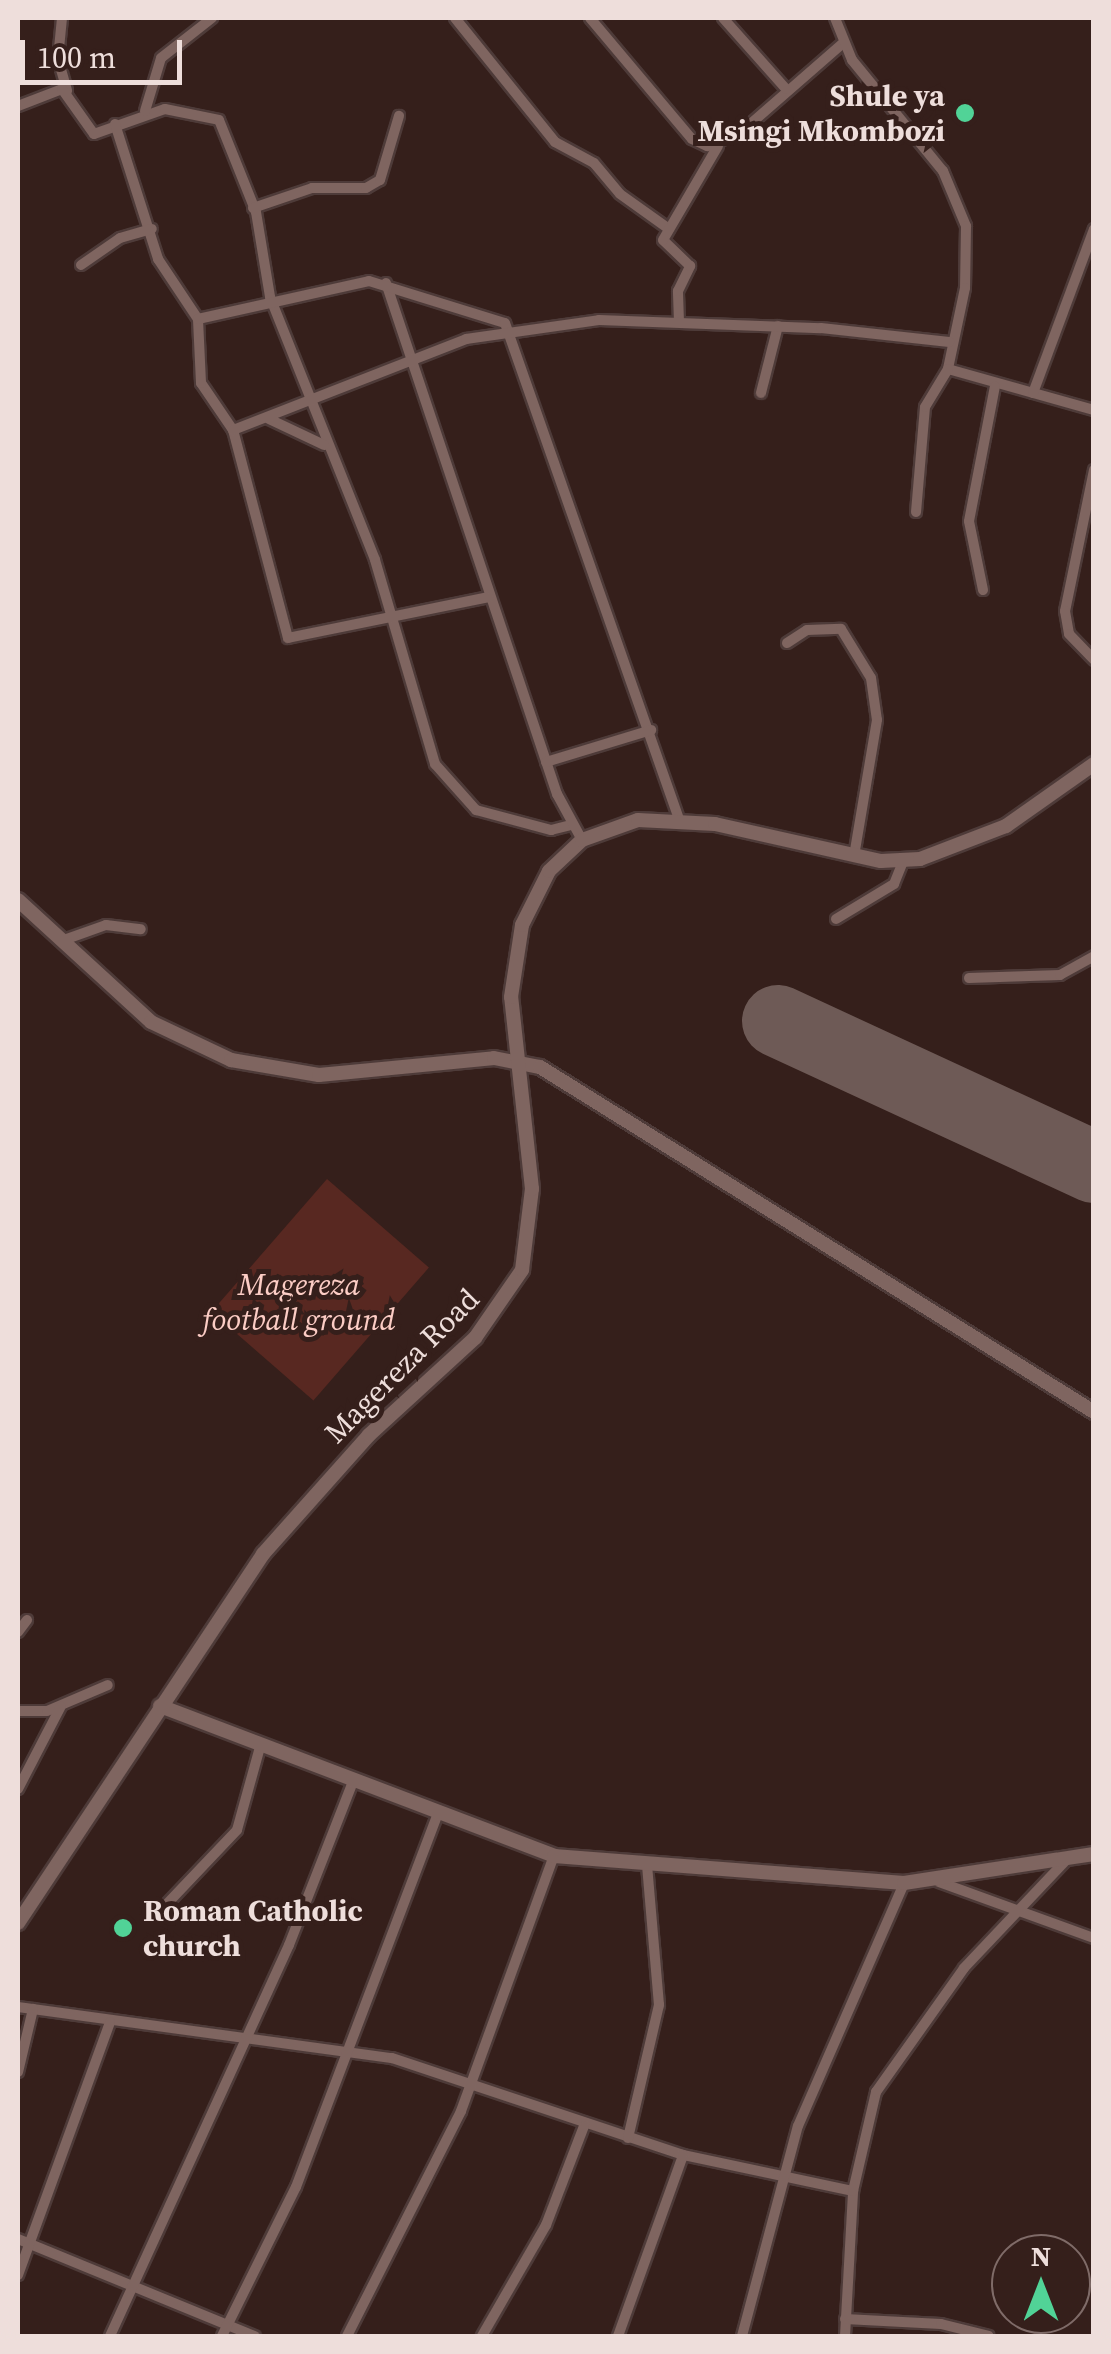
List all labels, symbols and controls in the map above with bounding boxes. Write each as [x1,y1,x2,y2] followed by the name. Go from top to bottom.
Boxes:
[25,20,188,82] scale bar
[37,37,116,78] text: 100 m
[698,78,945,148] place label: Shule ya Msingi Mkombozi
[954,102,976,124] marker: Shule ya Msingi Mkombozi
[203,1267,395,1338] park label: Magereza football ground
[317,1281,487,1451] street label: Magereza Road
[143,1893,363,1964] place label: Roman Catholic church
[112,1917,134,1939] marker: Roman Catholic church
[991,2234,1091,2334] north arrow
[1031,2237,1051,2275] text: N

